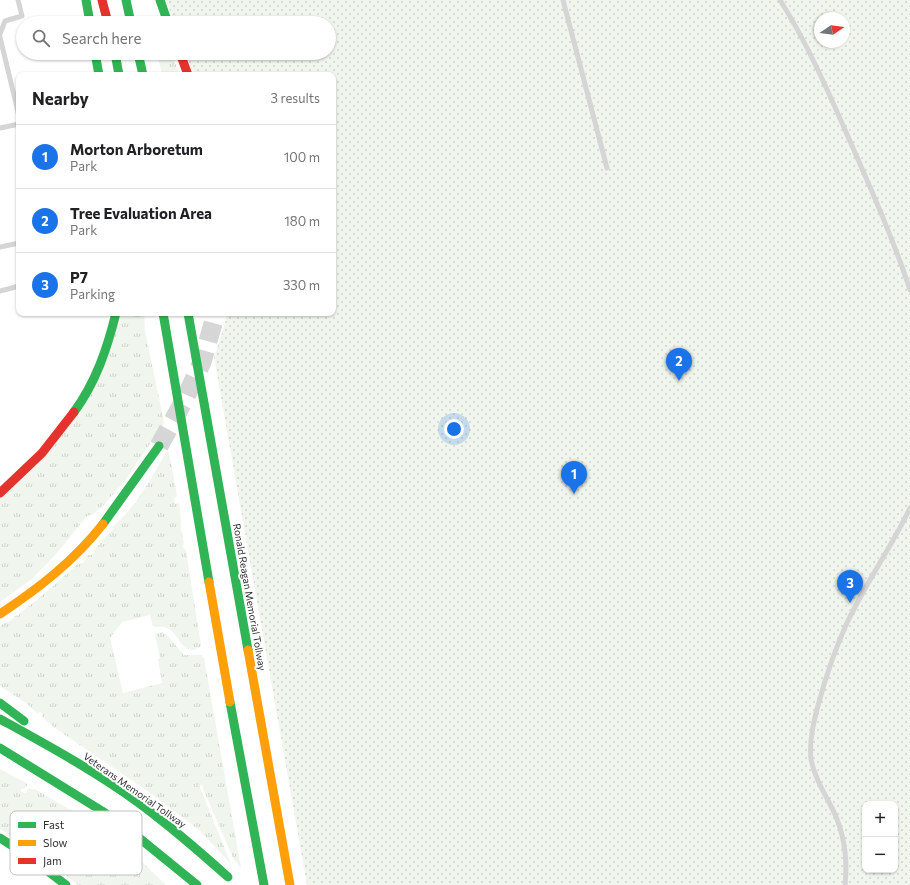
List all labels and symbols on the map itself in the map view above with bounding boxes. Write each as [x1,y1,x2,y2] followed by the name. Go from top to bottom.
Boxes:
[814,12,850,48] north arrow
[666,348,692,381] pin: 2
[444,419,464,439] your location
[561,461,587,494] pin: 1
[231,522,269,672] street label: Ronald Reagan Memorial Tollway
[837,570,863,603] pin: 3
[81,750,189,830] street label: Veterans Memorial Tollway
[10,811,142,875] legend
[43,818,65,831] text: Fast
[43,836,68,849] text: Slow
[43,854,62,868] text: Jam

